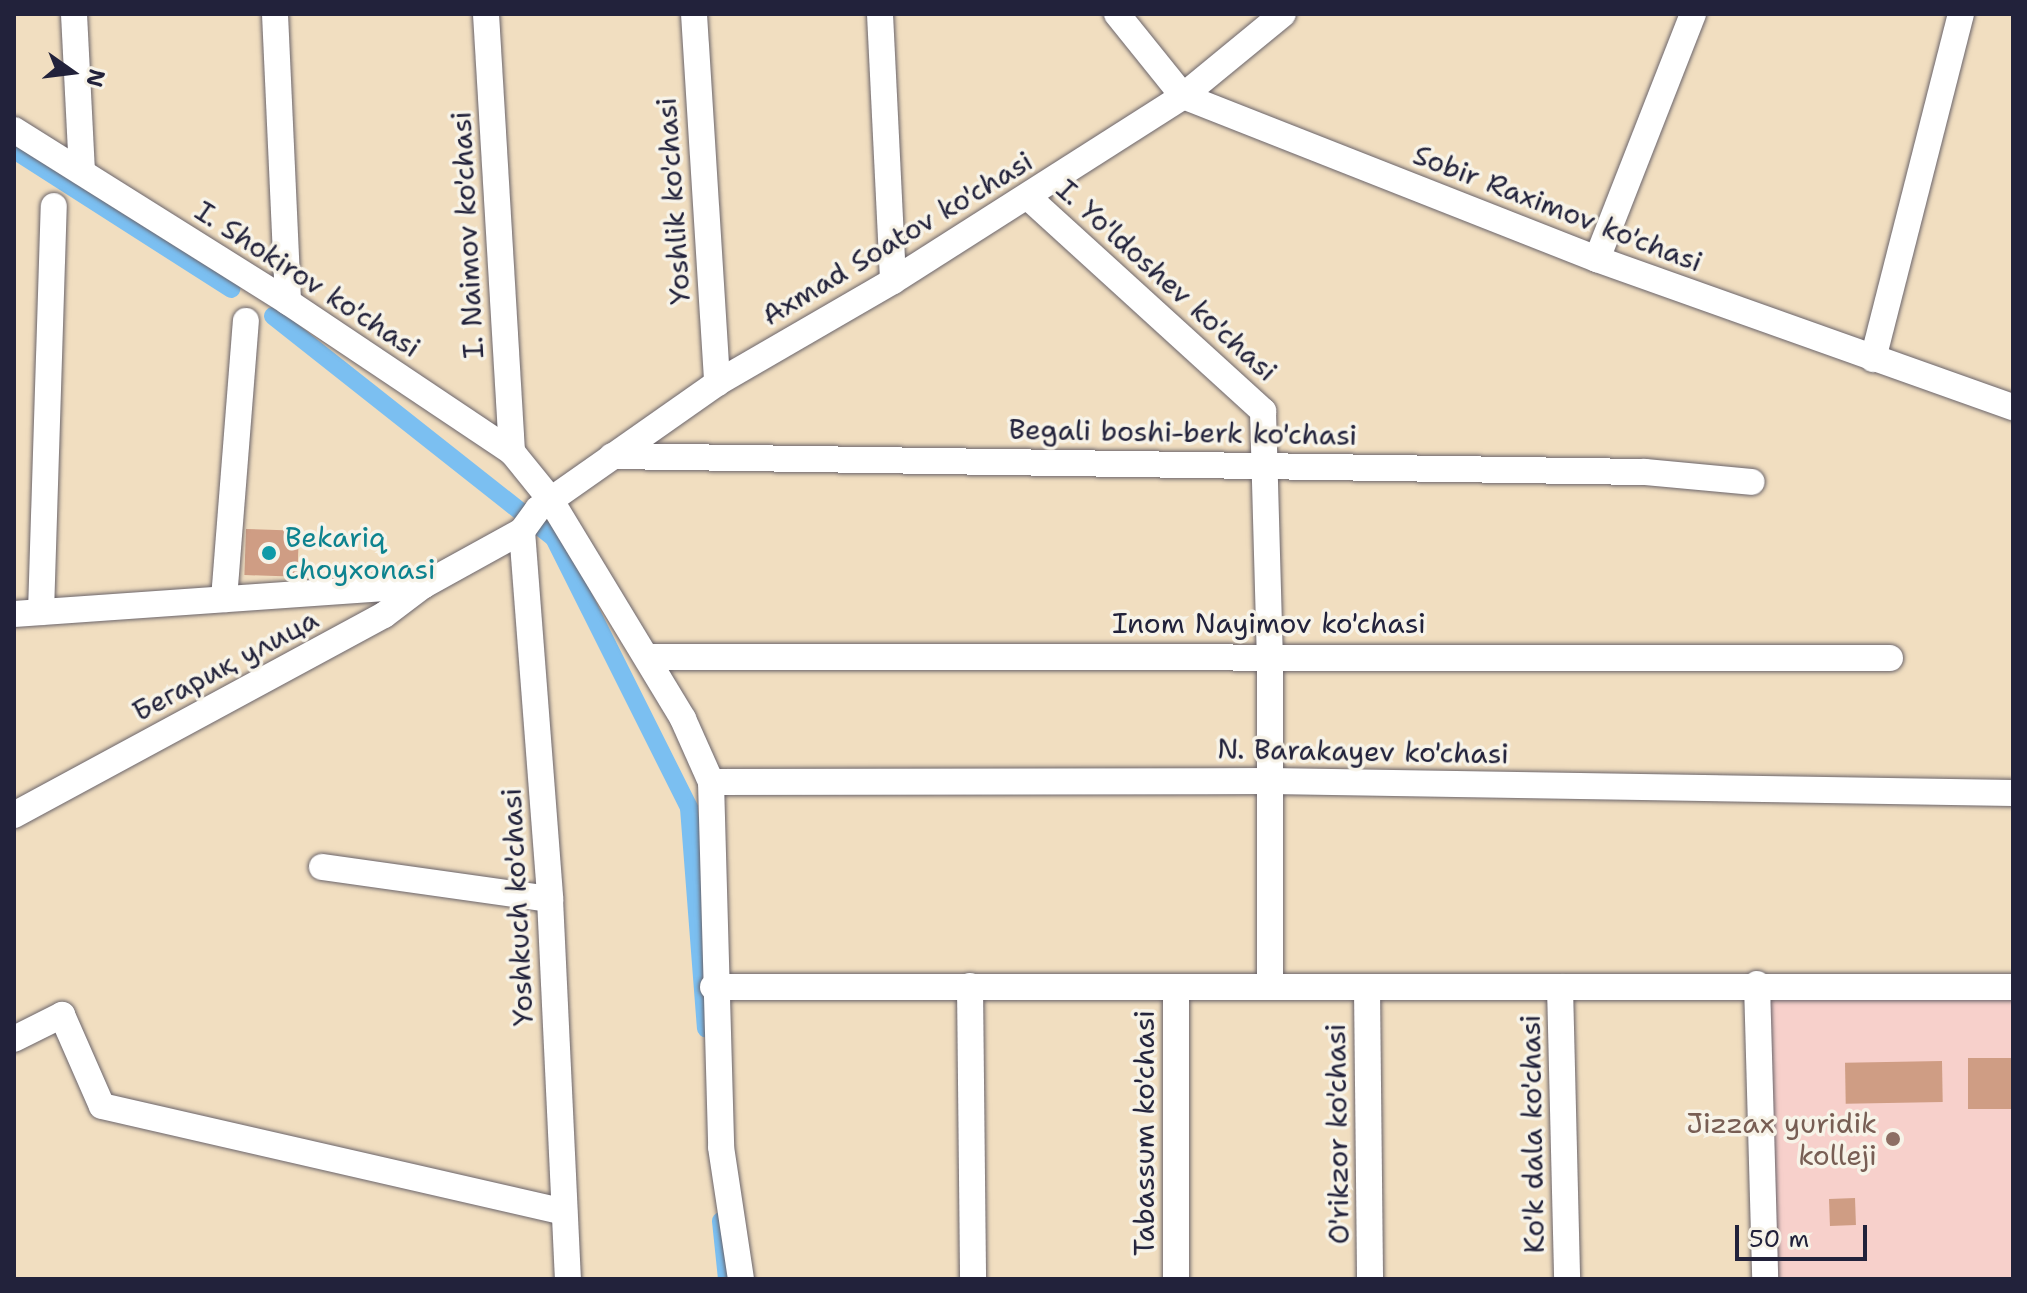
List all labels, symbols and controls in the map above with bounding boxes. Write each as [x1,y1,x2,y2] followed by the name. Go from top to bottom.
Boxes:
[32,32,112,112] north arrow
[80,66,112,90] text: N
[649,96,697,306] street label: Yoshlik ko'chasi
[444,111,490,359] street label: I. Naimov ko'chasi
[1409,137,1707,279] street label: Sobir Raximov ko'chasi
[756,144,1038,332] street label: Axmad Soatov ko'chasi
[1050,172,1284,388] street label: I. Yo'ldoshev ko'chasi
[189,194,427,364] street label: I. Shokirov ko'chasi
[1008,412,1358,452] street label: Begali boshi-berk ko'chasi
[285,520,436,586] place label: Bekariq choyxonasi
[260,544,278,562] marker: Bekariq choyxonasi
[126,602,324,728] street label: Бегариқ улица
[1112,606,1426,640] street label: Inom Nayimov ko'chasi
[1217,732,1509,770] street label: N. Barakayev ko'chasi
[494,787,540,1027] street label: Yoshkuch ko'chasi
[1127,1010,1161,1256] street label: Tabassum ko'chasi
[1513,1014,1551,1254] street label: Ko'k dala ko'chasi
[1318,1023,1356,1245] street label: O'rikzor ko'chasi
[1686,1106,1877,1172] place label: Jizzax yuridik kolleji
[1884,1130,1902,1148] marker: Jizzax yuridik kolleji
[1739,1209,1871,1259] scale bar
[1749,1223,1809,1255] text: 50 m

